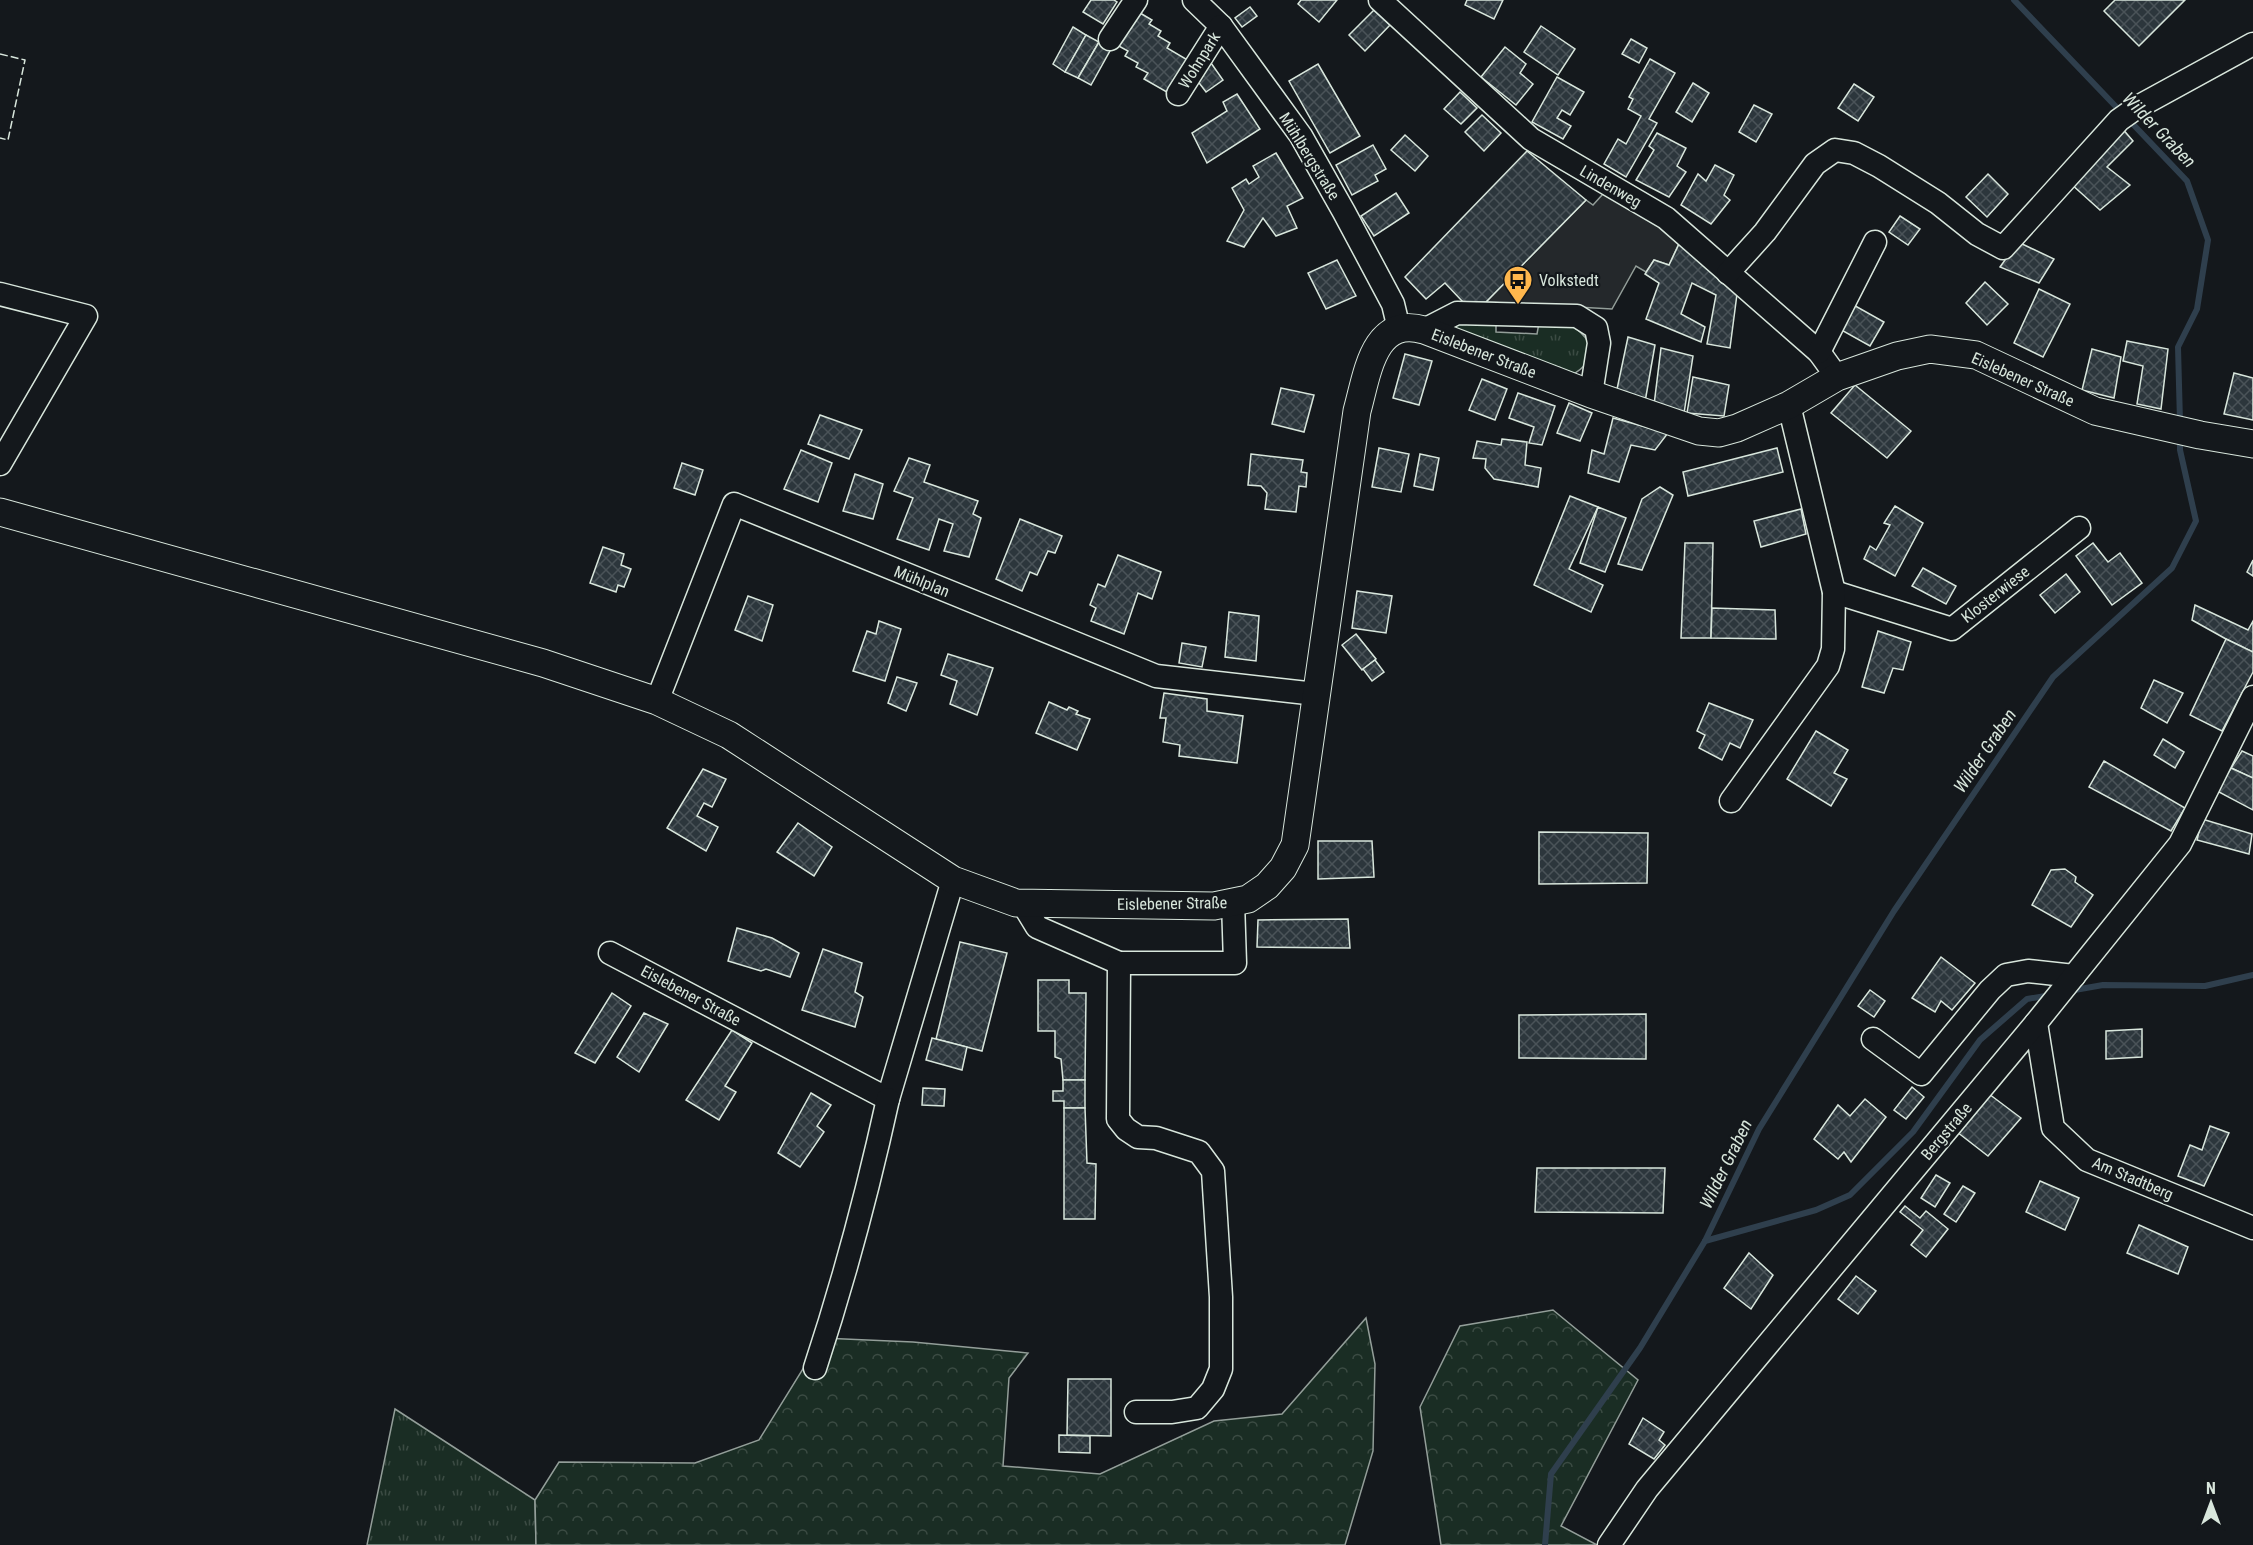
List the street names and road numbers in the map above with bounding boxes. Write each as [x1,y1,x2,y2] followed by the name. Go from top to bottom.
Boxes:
[1175,28,1225,92] street label: Wohnpark
[1275,109,1344,203] street label: Mühlbergstraße
[1577,161,1645,212] street label: Lindenweg
[1429,325,1539,382] street label: Eislebener Straße
[1969,348,2077,411] street label: Eislebener Straße
[891,562,952,601] street label: Mühlplan
[1957,562,2033,627] street label: Klosterwiese
[1117,893,1227,914] street label: Eislebener Straße
[638,961,744,1030] street label: Eislebener Straße
[1917,1099,1976,1164] street label: Bergstraße
[2089,1153,2176,1204] street label: Am Stadtberg

